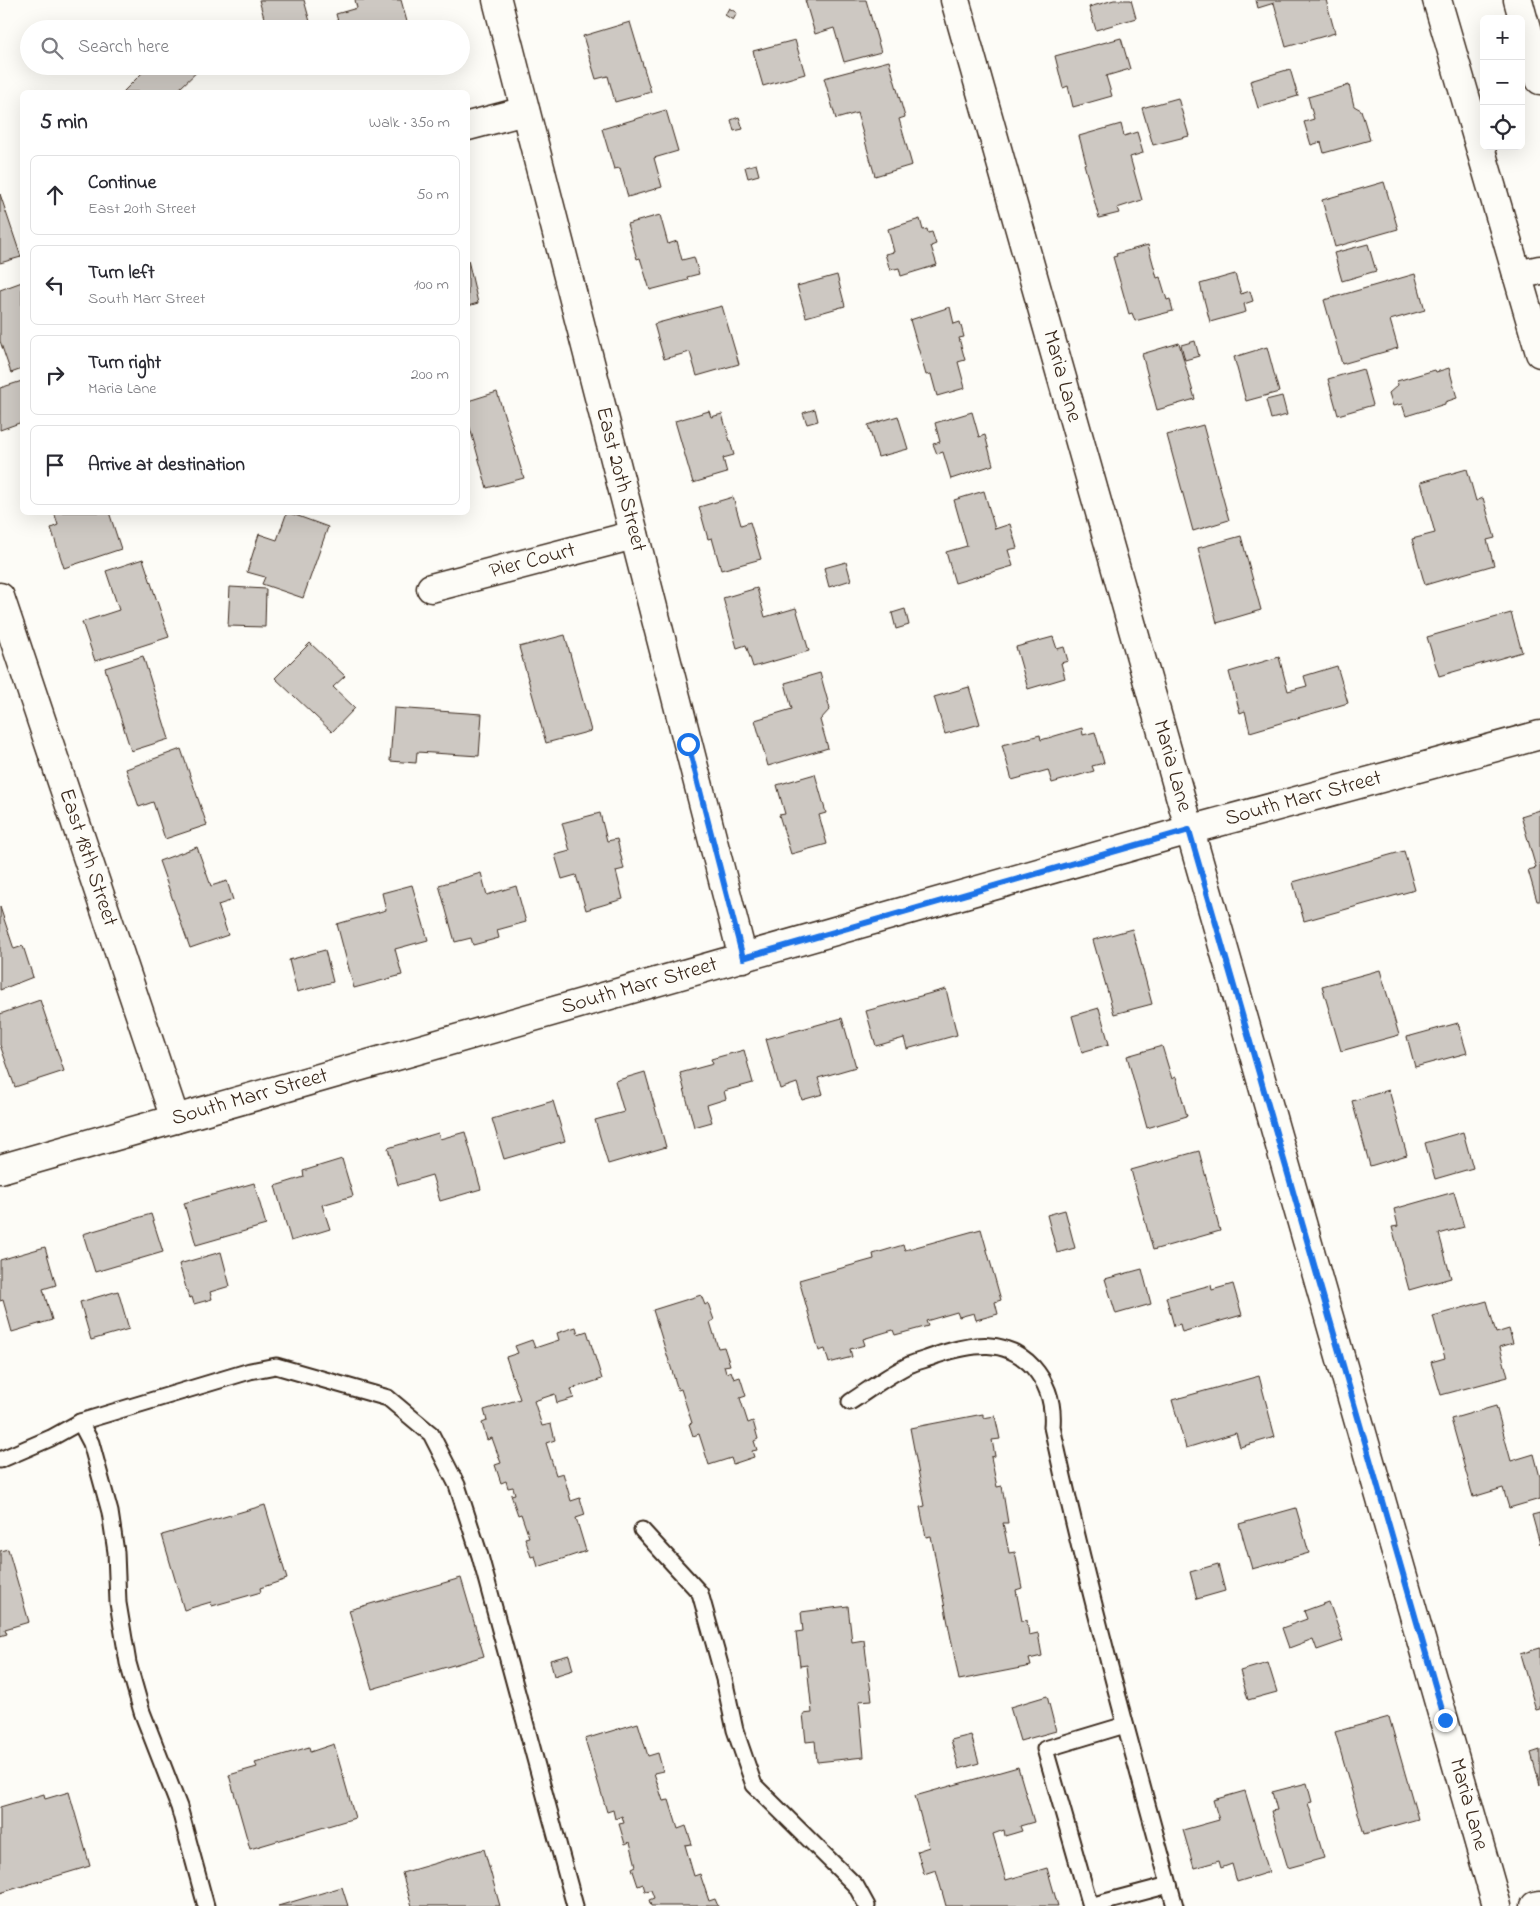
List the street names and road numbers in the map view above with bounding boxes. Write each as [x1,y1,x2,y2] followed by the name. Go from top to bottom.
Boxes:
[1033,327,1090,426] street label: Maria Lane
[586,403,654,556] street label: East 20th Street
[486,535,580,588] street label: Pier Court
[1143,716,1200,816] street label: Maria Lane
[1221,762,1386,836] street label: South Marr Street
[49,785,126,931] street label: East 18th Street
[558,949,722,1024] street label: South Marr Street
[168,1060,333,1135] street label: South Marr Street
[1440,1755,1496,1854] street label: Maria Lane

